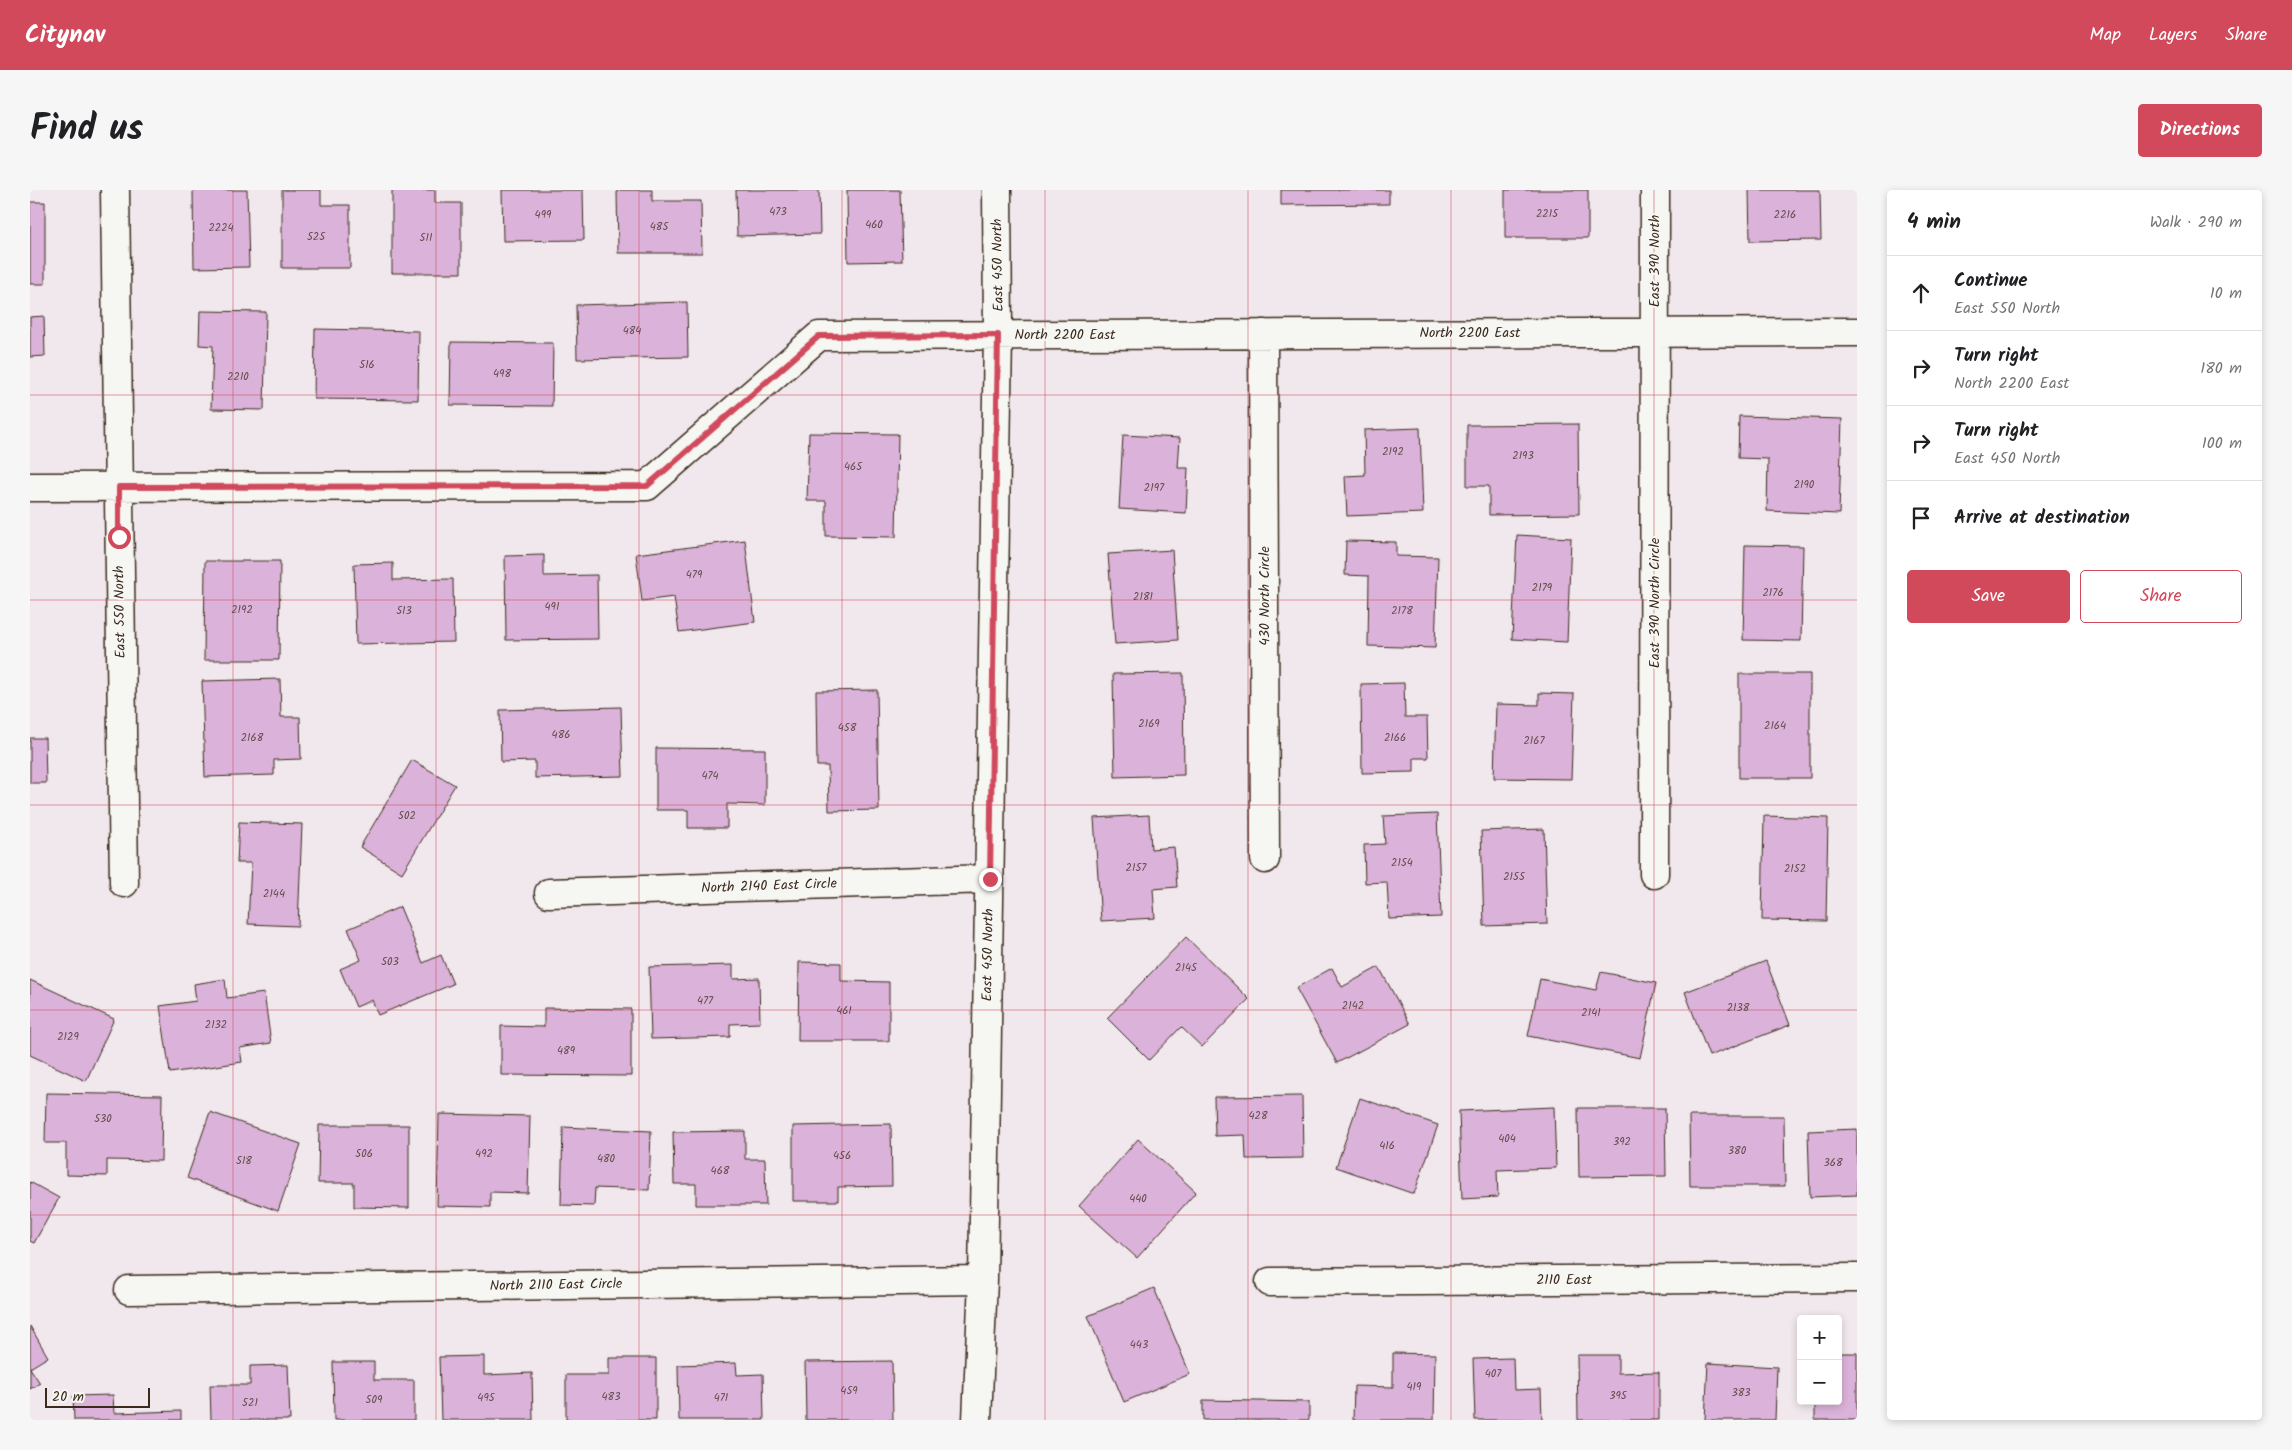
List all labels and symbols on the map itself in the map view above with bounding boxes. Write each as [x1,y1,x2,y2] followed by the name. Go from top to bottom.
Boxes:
[769,203,787,221] house number: 473
[1536,205,1559,223] house number: 2215
[535,206,552,224] house number: 499
[1774,206,1796,224] house number: 2216
[1644,215,1666,307] street label: East 390 North
[865,216,883,234] house number: 460
[650,218,669,236] house number: 485
[986,218,1010,312] street label: East 450 North
[208,219,234,237] house number: 2224
[307,228,326,246] house number: 525
[420,229,432,247] house number: 511
[623,322,641,340] house number: 484
[1419,322,1521,344] street label: North 2200 East
[1014,324,1116,346] street label: North 2200 East
[359,356,375,374] house number: 516
[493,365,511,383] house number: 498
[227,368,249,386] house number: 2210
[1382,443,1404,461] house number: 2192
[1512,447,1534,465] house number: 2193
[844,458,863,476] house number: 465
[1794,476,1815,494] house number: 2190
[1144,479,1165,497] house number: 2197
[108,526,131,549] route start
[1644,537,1666,668] street label: East 390 North Circle
[1254,545,1276,646] street label: 430 North Circle
[108,565,132,659] street label: East 550 North
[686,566,703,584] house number: 479
[1532,579,1553,597] house number: 2179
[1762,584,1784,602] house number: 2176
[1133,588,1153,606] house number: 2181
[545,598,559,616] house number: 491
[231,601,253,619] house number: 2192
[396,602,412,620] house number: 513
[1391,602,1413,620] house number: 2178
[1138,715,1160,733] house number: 2169
[1764,717,1786,735] house number: 2164
[838,719,857,737] house number: 458
[552,726,570,744] house number: 486
[241,729,264,747] house number: 2168
[1384,729,1406,747] house number: 2166
[1523,732,1545,750] house number: 2167
[701,767,719,785] house number: 474
[398,807,416,825] house number: 502
[1391,854,1413,872] house number: 2154
[1126,859,1147,877] house number: 2157
[1784,860,1806,878] house number: 2152
[979,868,1002,891] route end
[1503,868,1526,886] house number: 2155
[701,873,838,899] street label: North 2140 East Circle
[263,885,285,903] house number: 2144
[976,908,1000,1002] street label: East 450 North
[381,953,399,971] house number: 503
[1175,959,1198,977] house number: 2145
[697,992,714,1010] house number: 477
[1342,997,1364,1015] house number: 2142
[1727,999,1750,1017] house number: 2138
[836,1002,852,1020] house number: 461
[1581,1004,1601,1022] house number: 2141
[205,1016,227,1034] house number: 2132
[57,1028,79,1046] house number: 2129
[557,1042,576,1060] house number: 489
[1248,1107,1268,1125] house number: 428
[94,1110,112,1128] house number: 530
[1498,1130,1516,1148] house number: 404
[1613,1133,1631,1151] house number: 392
[1379,1137,1395,1155] house number: 416
[1728,1142,1747,1160] house number: 380
[355,1145,373,1163] house number: 506
[475,1145,493,1163] house number: 492
[833,1147,851,1165] house number: 456
[597,1150,616,1168] house number: 480
[236,1152,252,1170] house number: 518
[1823,1154,1843,1172] house number: 368
[711,1162,730,1180] house number: 468
[1129,1190,1147,1208] house number: 440
[1536,1269,1592,1291] street label: 2110 East
[490,1273,623,1297] street label: North 2110 East Circle
[1130,1336,1148,1354] house number: 443
[1485,1365,1502,1383] house number: 407
[1407,1378,1422,1396] house number: 419
[840,1382,858,1400] house number: 459
[1731,1384,1751,1402] house number: 383
[45,1385,150,1408] scale bar
[1609,1387,1628,1405] house number: 395
[602,1388,620,1406] house number: 483
[477,1389,496,1407] house number: 495
[714,1389,728,1407] house number: 471
[366,1391,383,1409] house number: 509
[242,1394,258,1412] house number: 521

